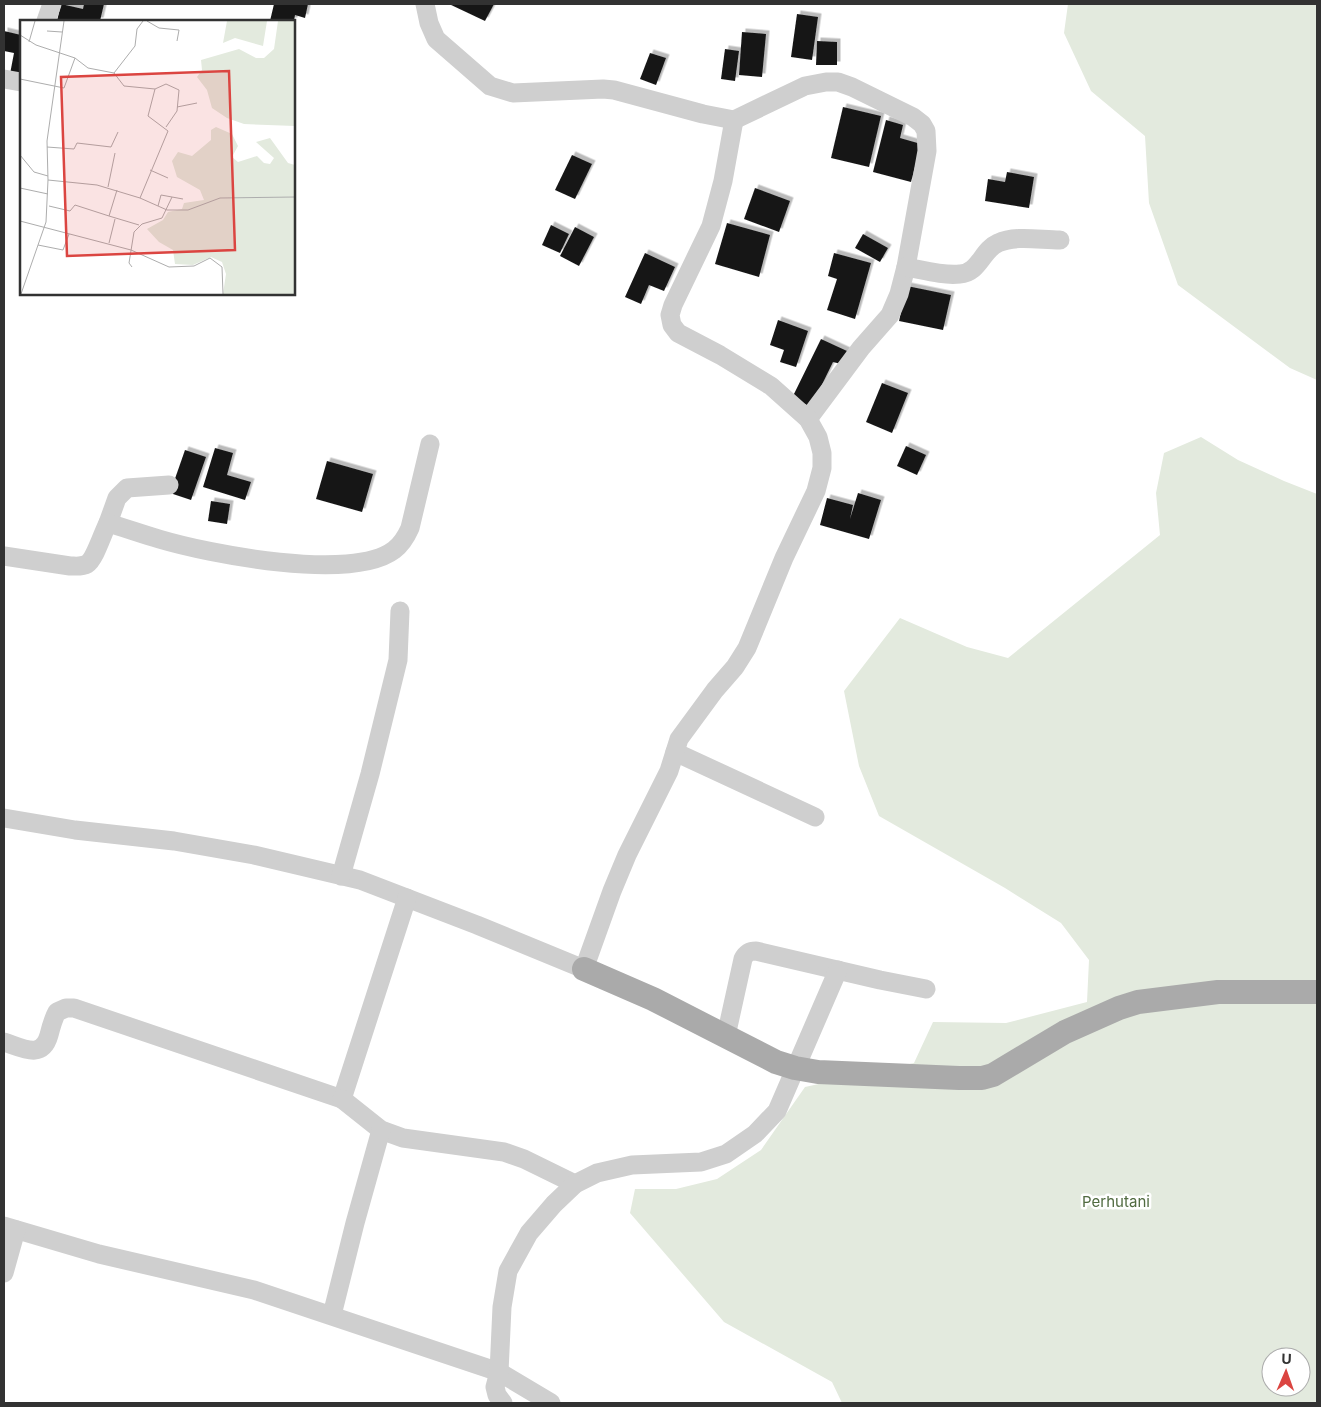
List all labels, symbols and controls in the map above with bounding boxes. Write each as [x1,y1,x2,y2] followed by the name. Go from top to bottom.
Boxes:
[20,20,295,295] inset map
[1082,1192,1150,1211] park label: Perhutani
[1261,1347,1311,1397] north arrow
[1281,1350,1292,1367] text: U

